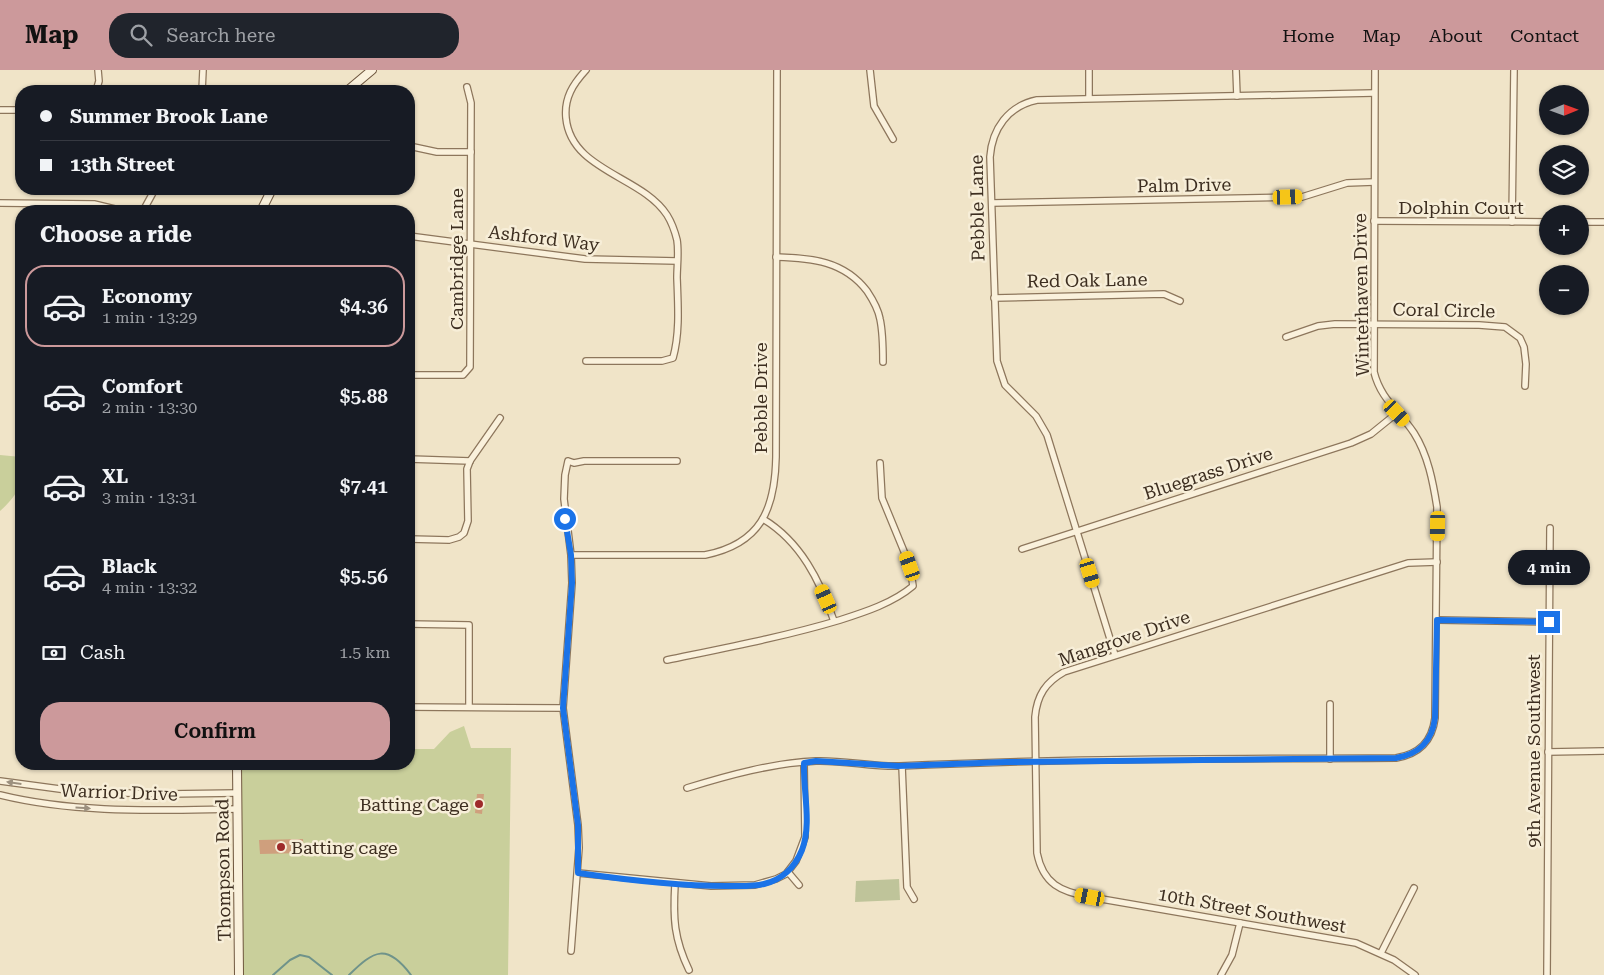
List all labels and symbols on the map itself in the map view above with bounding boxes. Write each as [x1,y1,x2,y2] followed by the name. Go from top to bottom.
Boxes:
[1539,85,1589,135] north arrow
[966,154,988,262] street label: Pebble Lane
[1137,174,1231,196] street label: Palm Drive
[446,188,467,330] street label: Cambridge Lane
[1272,189,1303,205] car
[1398,197,1524,218] street label: Dolphin Court
[1349,213,1373,377] street label: Winterhaven Drive
[487,221,601,255] street label: Ashford Way
[1026,268,1148,292] street label: Red Oak Lane
[1392,299,1496,321] street label: Coral Circle
[750,342,771,454] street label: Pebble Drive
[1381,397,1412,429] car
[1141,442,1275,504] street label: Bluegrass Drive
[554,508,576,530] route start
[1430,511,1445,541] car
[898,549,921,583] car
[1508,550,1590,584] callout: 4 min
[1078,556,1101,590] car
[813,582,838,616] car
[1055,606,1193,670] street label: Mangrove Drive
[1538,611,1560,633] route end
[1523,654,1544,848] street label: 9th Avenue Southwest
[6,779,22,787] one-way arrow
[60,779,178,805] street label: Warrior Drive
[359,794,469,815] place label: Batting Cage
[211,798,235,942] street label: Thompson Road
[473,798,485,810] marker: Batting Cage
[75,804,91,812] one-way arrow
[291,837,398,858] place label: Batting cage
[275,841,287,853] marker: Batting cage
[1156,883,1348,937] street label: 10th Street Southwest
[1073,887,1106,907] car

